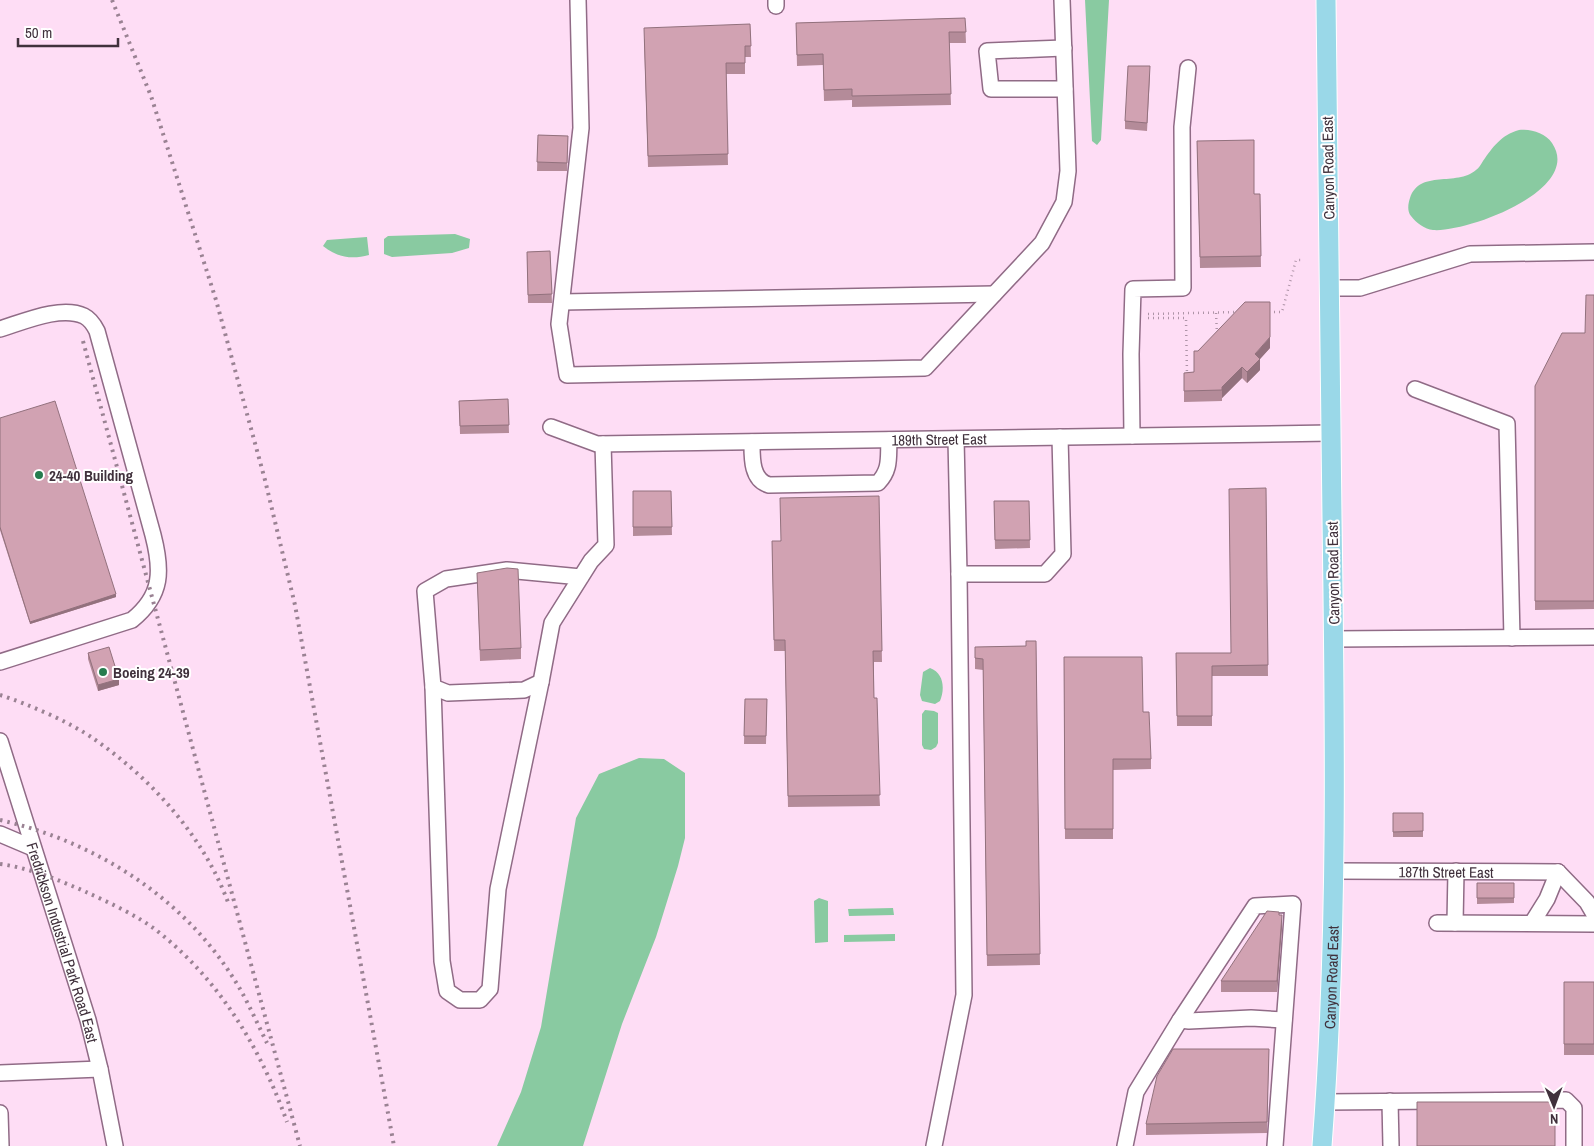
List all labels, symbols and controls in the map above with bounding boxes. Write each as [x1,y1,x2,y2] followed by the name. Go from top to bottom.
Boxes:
[18,15,118,47] scale bar
[25,22,52,43] text: 50 m
[1317,116,1339,220] street label: Canyon Road East
[891,428,987,450] street label: 189th Street East
[49,465,134,486] place label: 24-40 Building
[33,469,45,481] marker: 24-40 Building
[1322,521,1344,625] street label: Canyon Road East
[113,662,190,683] place label: Boeing 24-39
[97,666,109,678] marker: Boeing 24-39
[22,840,104,1045] street label: Fredrickson Industrial Park Road East
[1398,861,1494,882] street label: 187th Street East
[1319,925,1343,1029] street label: Canyon Road East
[1529,1081,1579,1131] north arrow
[1550,1110,1559,1128] text: N

